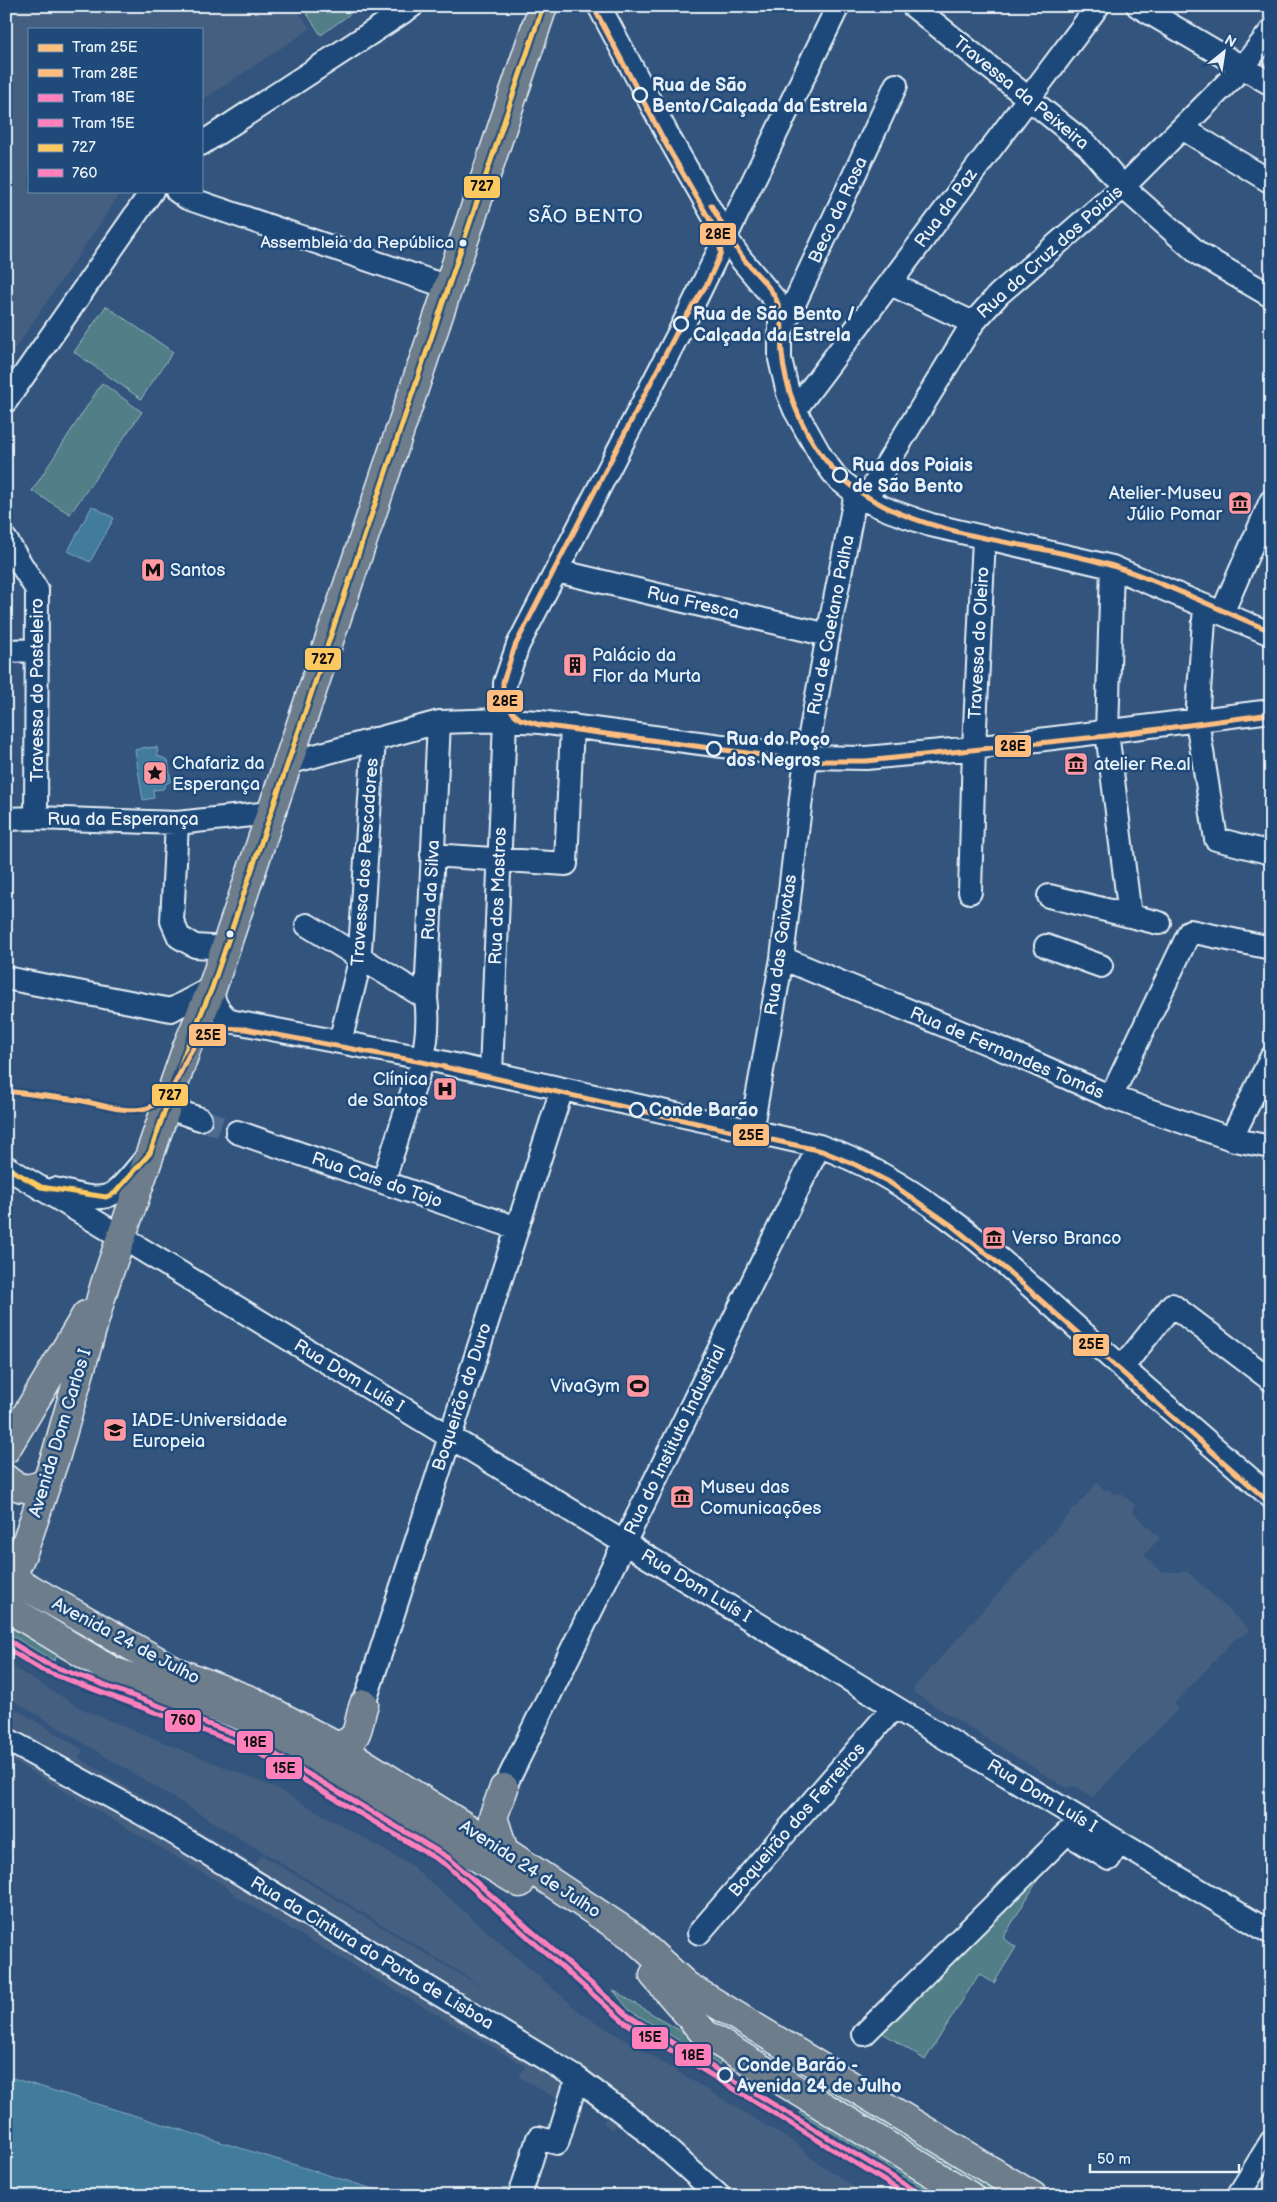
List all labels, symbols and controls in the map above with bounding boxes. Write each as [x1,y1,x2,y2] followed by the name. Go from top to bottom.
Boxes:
[28,28,202,192] legend
[1200,28,1250,78] north arrow
[1221,31,1239,51] text: N
[949,32,1093,154] street label: Travessa da Peixeira
[72,38,138,57] text: Tram 25E
[72,64,138,83] text: Tram 28E
[652,75,868,117] place label: Rua de São Bento/Calçada da Estrela
[632,87,648,103] marker: Rua de São Bento/Calçada da Estrela
[72,88,135,107] text: Tram 18E
[72,114,135,133] text: Tram 15E
[72,138,96,157] text: 727
[804,153,872,267] street label: Beco da Rosa
[72,164,98,183] text: 760
[910,164,982,252] street label: Rua da Paz
[463,175,501,199] line badge: 727
[470,178,494,195] text: 727
[973,181,1127,323] street label: Rua da Cruz dos Poiais
[528,205,644,228] district label: SÃO BENTO
[699,222,737,246] line badge: 28E
[705,226,731,243] text: 28E
[260,233,454,253] place label: Assembleia da República
[458,238,468,248] marker: Assembleia da República
[693,304,855,346] place label: Rua de São Bento / Calçada da Estrela
[673,316,689,332] marker: Rua de São Bento / Calçada da Estrela
[852,455,973,497] place label: Rua dos Poiais de São Bento
[832,467,848,483] marker: Rua dos Poiais de São Bento
[1109,483,1222,525] place label: Atelier-Museu Júlio Pomar
[1227,490,1253,516] museum icon: Atelier-Museu Júlio Pomar
[803,533,859,717] street label: Rua de Caetano Palha
[140,557,166,583] metro station icon: Santos
[170,560,225,581] place label: Santos
[965,566,993,720] street label: Travessa do Oleiro
[645,582,741,624] street label: Rua Fresca
[27,598,48,782] street label: Travessa do Pasteleiro
[592,645,701,687] place label: Palácio da Flor da Murta
[304,647,342,671] line badge: 727
[311,651,335,668] text: 727
[562,652,588,678] building icon: Palácio da Flor da Murta
[486,689,524,713] line badge: 28E
[492,693,518,710] text: 28E
[726,729,830,771] place label: Rua do Poço dos Negros
[994,734,1032,758] line badge: 28E
[1000,738,1026,755] text: 28E
[706,741,722,757] marker: Rua do Poço dos Negros
[1063,751,1089,777] museum icon: atelier Re.al
[172,753,265,795] place label: Chafariz da Esperança
[1094,754,1191,775] place label: atelier Re.al
[347,757,383,967] street label: Travessa dos Pescadores
[142,760,168,786] place icon: Chafariz da Esperança
[47,809,199,830] street label: Rua da Esperança
[485,827,511,965] street label: Rua dos Mastros
[418,839,444,941] street label: Rua da Silva
[761,873,801,1017] street label: Rua das Gaivotas
[225,929,235,939] unlabelled marker
[907,1003,1107,1104] street label: Rua de Fernandes Tomás
[188,1023,227,1047] line badge: 25E
[195,1027,221,1044] text: 25E
[347,1069,428,1111] place label: Clínica de Santos
[432,1076,458,1102] hospital icon: Clínica de Santos
[151,1083,189,1107] line badge: 727
[158,1087,182,1104] text: 727
[649,1100,758,1121] place label: Conde Barão
[629,1102,645,1118] marker: Conde Barão
[732,1123,770,1147] line badge: 25E
[738,1127,764,1144] text: 25E
[309,1148,445,1212] street label: Rua Cais do Tojo
[981,1225,1007,1251] museum icon: Verso Branco
[1012,1228,1122,1249] place label: Verso Branco
[428,1320,496,1474] street label: Boqueirão do Duro
[1072,1333,1110,1357] line badge: 25E
[290,1335,408,1417] street label: Rua Dom Luís I
[1078,1336,1104,1353] text: 25E
[620,1342,730,1538] street label: Rua do Instituto Industrial
[24,1346,96,1520] street label: Avenida Dom Carlos I
[625,1373,651,1399] sports icon: VivaGym
[550,1376,620,1397] place label: VivaGym
[132,1410,288,1452] place label: IADE-Universidade Europeia
[102,1417,128,1443] school or university icon: IADE-Universidade Europeia
[700,1477,821,1519] place label: Museu das Comunicações
[669,1484,695,1510] museum icon: Museu das Comunicações
[637,1545,755,1627] street label: Rua Dom Luís I
[49,1593,203,1689] street label: Avenida 24 de Julho
[164,1709,202,1733] line badge: 760
[171,1712,196,1729] text: 760
[236,1730,274,1754] line badge: 18E
[243,1734,267,1751] text: 18E
[724,1739,870,1901] street label: Boqueirão dos Ferreiros
[983,1755,1101,1837] street label: Rua Dom Luís I
[265,1756,303,1780] line badge: 15E
[272,1760,296,1777] text: 15E
[455,1816,605,1922] street label: Avenida 24 de Julho
[247,1872,497,2034] street label: Rua da Cintura do Porto de Lisboa
[631,2026,669,2050] line badge: 15E
[638,2029,662,2046] text: 15E
[674,2043,712,2067] line badge: 18E
[681,2047,705,2064] text: 18E
[736,2055,901,2097] place label: Conde Barão - Avenida 24 de Julho
[717,2067,733,2083] marker: Conde Barão - Avenida 24 de Julho
[1090,2142,1238,2174] scale bar
[1097,2150,1131,2169] text: 50 m

